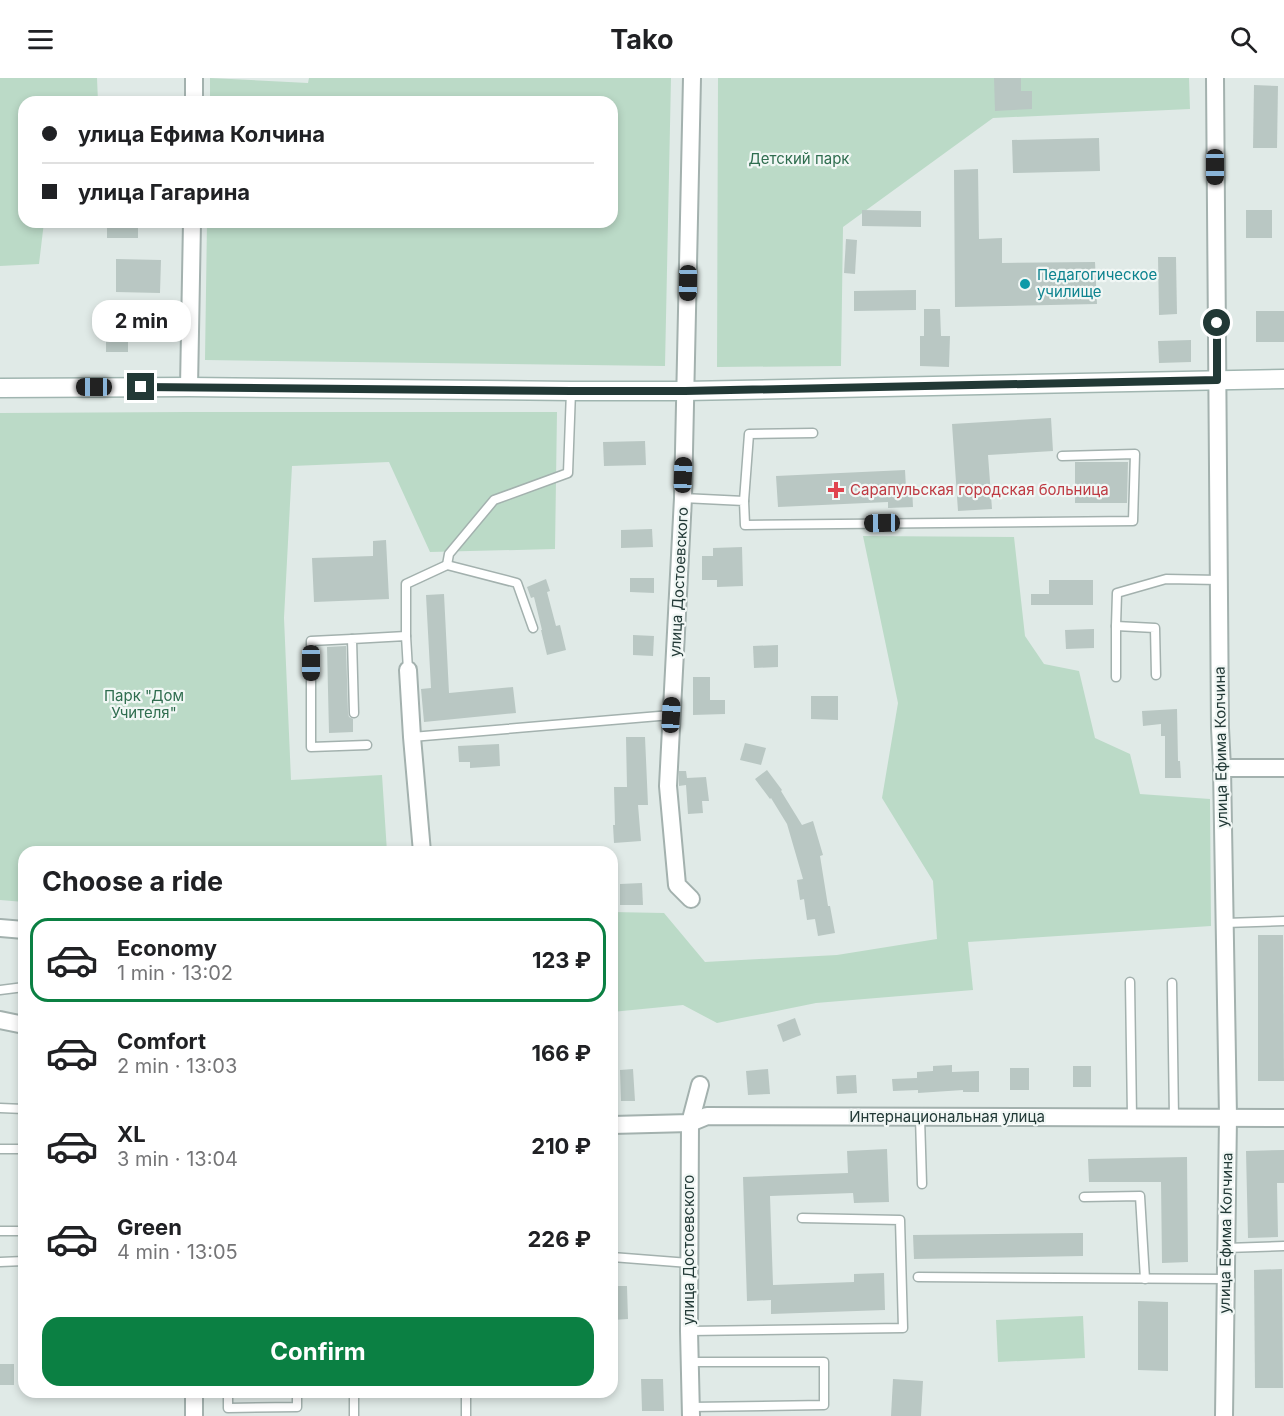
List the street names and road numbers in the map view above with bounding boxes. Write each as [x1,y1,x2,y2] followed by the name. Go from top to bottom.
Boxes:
[665,506,692,658] street label: улица Достоевского
[1210,666,1231,828] street label: улица Ефима Колчина
[849,1107,1045,1126] street label: Интернациональная улица
[1215,1152,1236,1314] street label: улица Ефима Колчина
[679,1175,698,1325] street label: улица Достоевского

